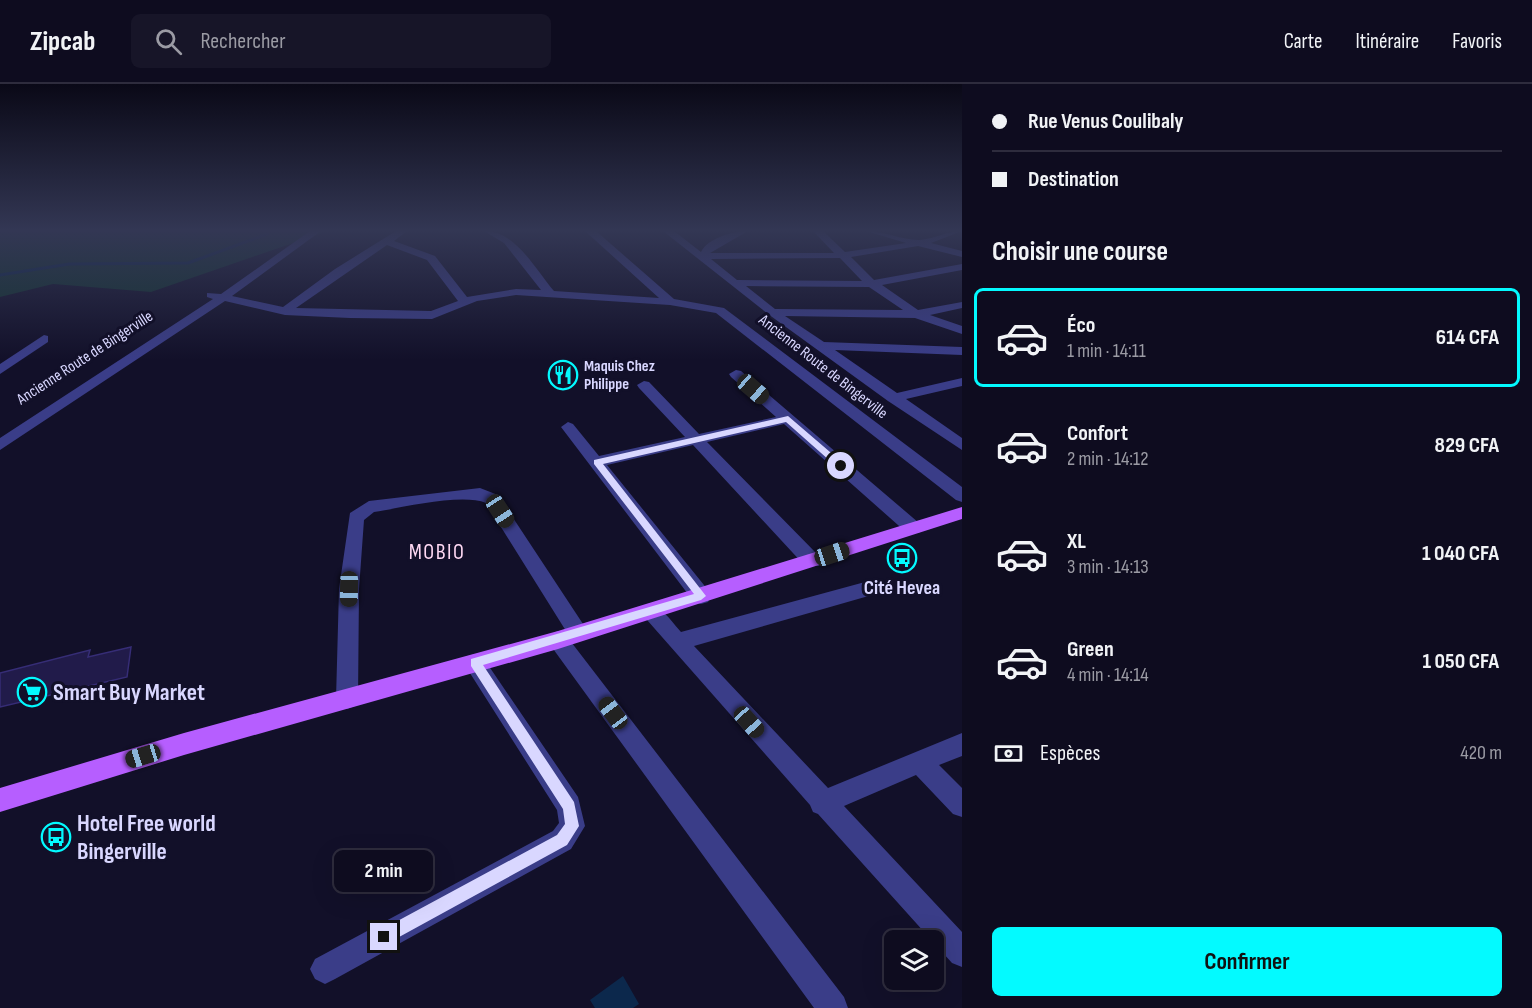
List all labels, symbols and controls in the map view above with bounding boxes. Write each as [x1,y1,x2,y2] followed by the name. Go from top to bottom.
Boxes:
[131,14,551,68] search box
[30,25,95,58] text: Zipcab
[152,25,185,58] icon: search
[200,28,286,55] text: Rechercher
[1284,29,1323,54] text: Carte
[1356,29,1419,54] text: Itinéraire
[1452,29,1502,54] text: Favoris
[1028,108,1184,135] text: Rue Venus Coulibaly
[1028,166,1119,193] text: Destination
[992,236,1168,268] text: Choisir une course
[13,307,157,410] street label: Ancienne Route de Bingerville
[754,310,891,423] street label: Ancienne Route de Bingerville
[995,311,1049,365] icon: car
[1067,312,1095,339] text: Éco
[1436,324,1499,351] text: 614 CFA
[1067,339,1146,363] text: 1 min · 14:11
[584,357,655,394] place label: Maquis Chez Philippe
[547,359,579,391] restaurant icon: Maquis Chez Philippe
[734,370,772,408] car
[995,419,1049,473] icon: car
[1067,420,1128,447] text: Confort
[1435,432,1499,459] text: 829 CFA
[1067,447,1148,471] text: 2 min · 14:12
[827,452,854,479] route start
[483,491,517,531] car
[995,527,1049,581] icon: car
[1067,528,1086,555] text: XL
[409,539,465,566] district label: MOBIO
[812,540,852,568] car
[1422,540,1499,567] text: 1 040 CFA
[886,542,918,574] bus stop icon: Cité Hevea
[1067,555,1149,579] text: 3 min · 14:13
[340,571,358,607] car
[864,576,940,600] place label: Cité Hevea
[995,635,1049,689] icon: car
[1067,636,1114,663] text: Green
[1423,648,1499,675] text: 1 050 CFA
[1067,663,1149,687] text: 4 min · 14:14
[16,676,48,708] supermarket icon: Smart Buy Market
[53,678,205,707] place label: Smart Buy Market
[595,693,631,733] car
[730,703,768,741] car
[992,737,1025,770] icon: cash
[1040,740,1100,767] text: Espèces
[1460,741,1502,765] text: 420 m
[123,742,163,770] car
[77,809,216,866] place label: Hotel Free world Bingerville
[40,821,72,853] bus stop icon: Hotel Free world Bingerville
[334,850,434,892] callout: 2 min
[364,859,403,883] text: 2 min
[370,923,397,950] route end
[992,927,1502,996] button: Confirmer
[884,930,944,990] map controls
[884,930,944,990] button: layers

